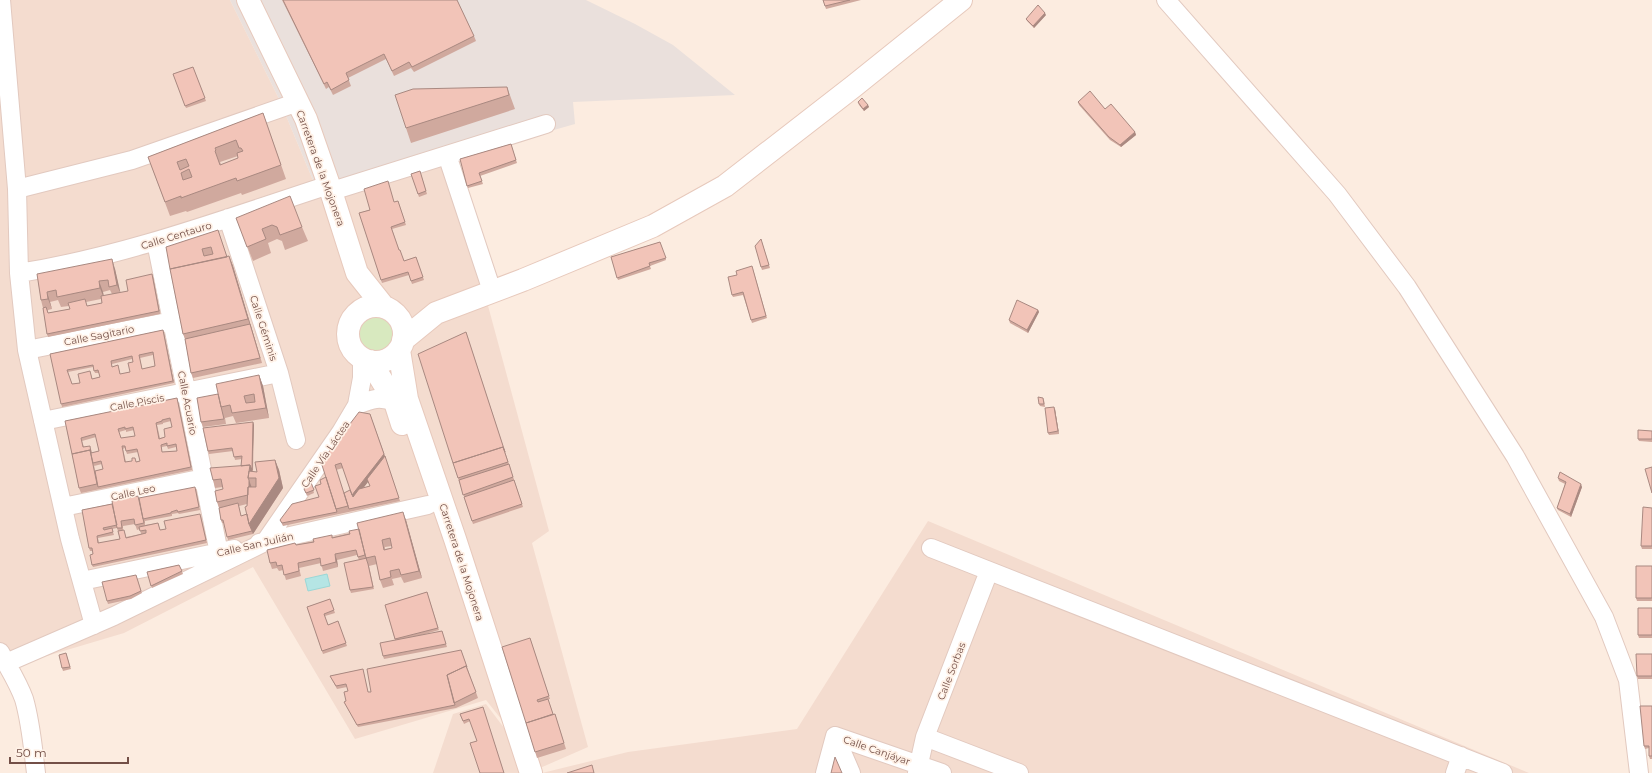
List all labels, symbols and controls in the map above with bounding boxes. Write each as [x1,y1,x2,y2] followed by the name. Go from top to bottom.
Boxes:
[293,108,348,228] street label: Carretera de la Mojonera
[139,219,213,252] street label: Calle Centauro
[247,294,280,363] street label: Calle Géminis
[63,322,135,349] street label: Calle Sagitario
[175,370,200,436] street label: Calle Acuario
[109,391,165,414] street label: Calle Piscis
[298,418,353,490] street label: Calle Vía Láctea
[110,481,157,504] street label: Calle Leo
[436,502,487,622] street label: Carretera de la Mojonera
[216,529,295,560] street label: Calle San Julián
[934,640,968,702] street label: Calle Sorbas
[842,733,912,768] street label: Calle Canjáyar
[10,739,128,765] scale bar
[16,745,47,760] text: 50 m

